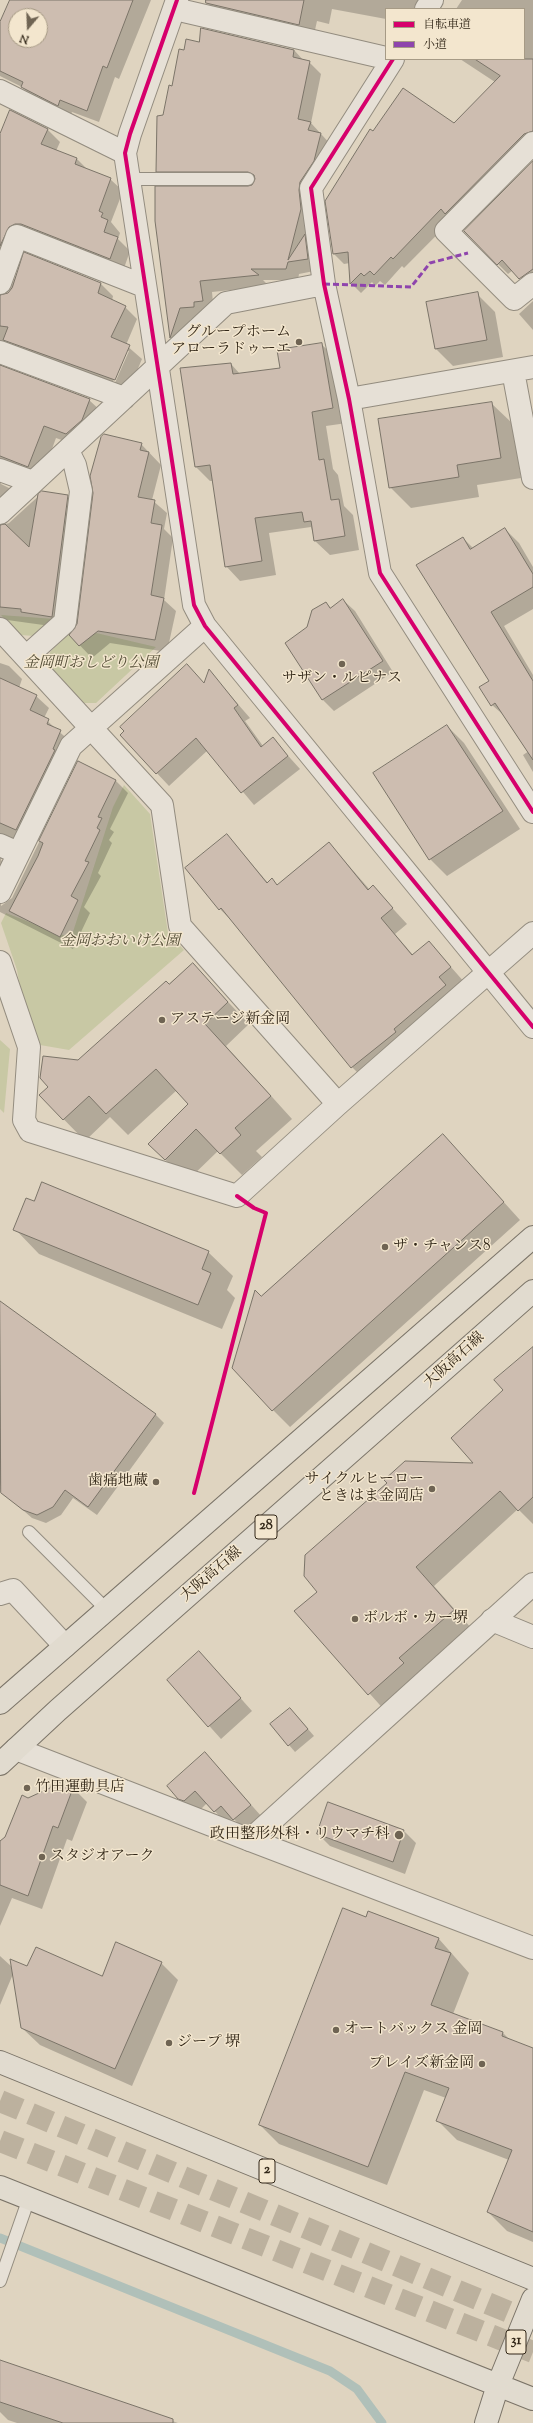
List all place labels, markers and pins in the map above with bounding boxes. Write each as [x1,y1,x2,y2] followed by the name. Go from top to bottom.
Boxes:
[171,324,291,359] place label: グループホーム アローラドゥーエ
[294,337,304,347] marker: グループホーム アローラドゥーエ
[337,659,347,669] marker: サザン・ルピナス
[282,670,402,688] place label: サザン・ルピナス
[170,1011,290,1029] place label: アステージ新金岡
[157,1015,167,1025] marker: アステージ新金岡
[393,1238,490,1256] place label: ザ・チャンス8
[380,1242,390,1252] marker: ザ・チャンス8
[305,1471,424,1506] place label: サイクルヒーロー ときはま金岡店
[88,1473,148,1491] place label: 歯痛地蔵
[151,1477,161,1487] marker: 歯痛地蔵
[427,1484,437,1494] marker: サイクルヒーロー ときはま金岡店
[363,1610,468,1628] place label: ボルボ・カー堺
[350,1614,360,1624] marker: ボルボ・カー堺
[35,1779,125,1797] place label: 竹田運動具店
[22,1783,32,1793] marker: 竹田運動具店
[210,1826,390,1844] place label: 政田整形外科・リウマチ科
[393,1829,405,1841] marker: 政田整形外科・リウマチ科
[50,1848,155,1866] place label: スタジオアーク
[37,1852,47,1862] marker: スタジオアーク
[344,2021,482,2039] place label: オートバックス 金岡
[331,2025,341,2035] marker: オートバックス 金岡
[177,2034,240,2052] place label: ジープ 堺
[164,2038,174,2048] marker: ジープ 堺
[369,2055,474,2073] place label: プレイズ新金岡
[477,2059,487,2069] marker: プレイズ新金岡

